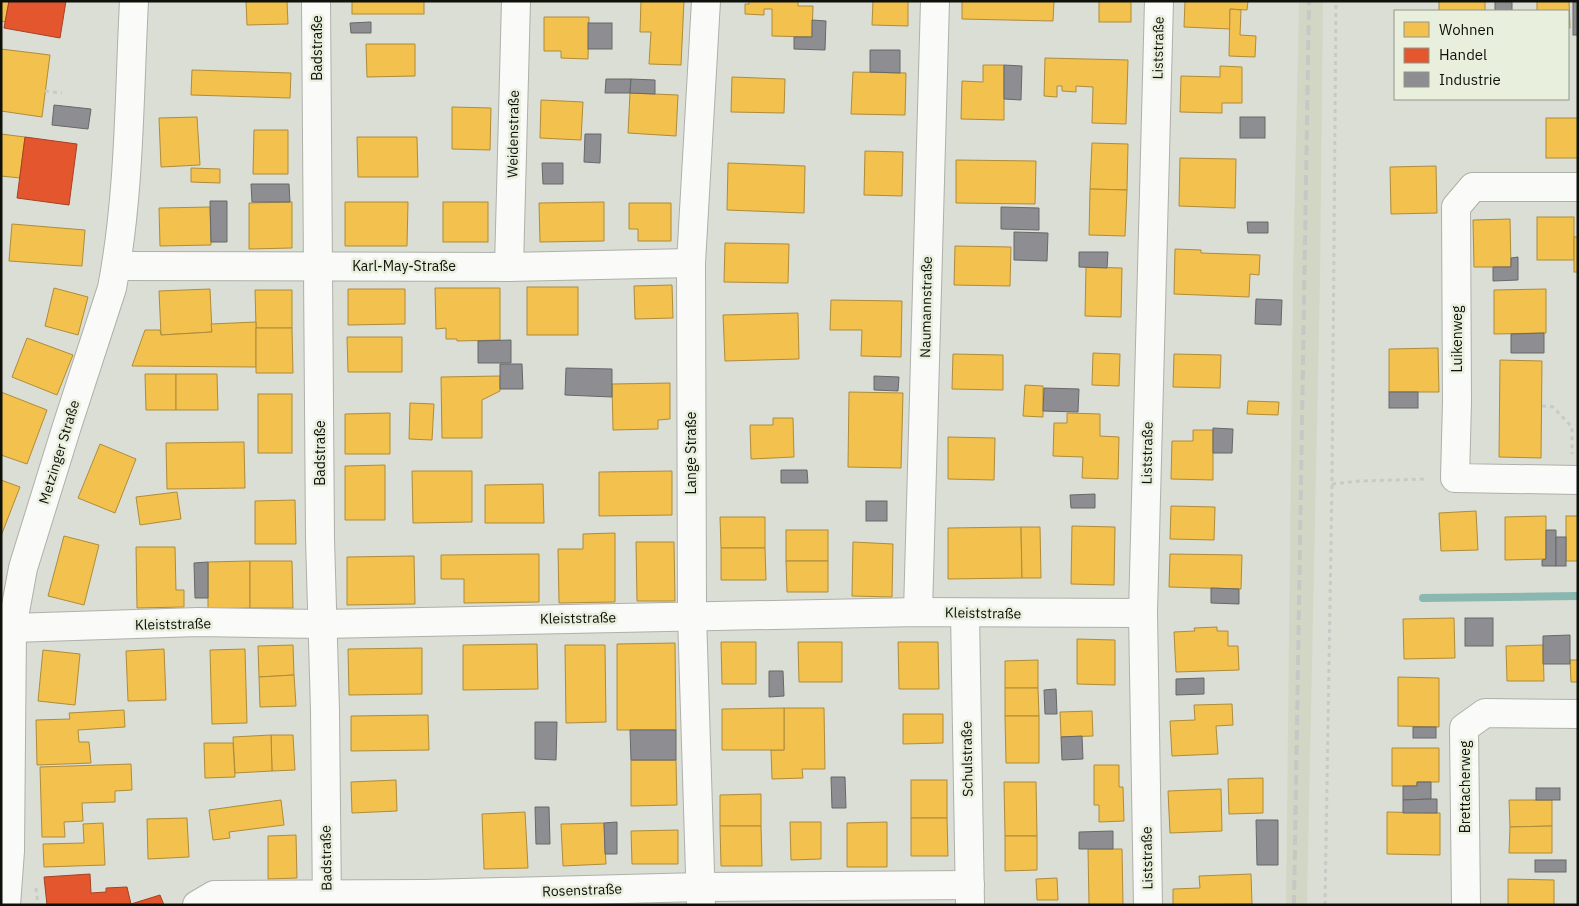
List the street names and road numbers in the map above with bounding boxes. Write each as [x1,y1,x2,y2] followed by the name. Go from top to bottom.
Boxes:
[308,15,326,81] street label: Badstraße
[1148,16,1168,80] street label: Liststraße
[503,90,523,178] street label: Weidenstraße
[916,256,936,358] street label: Naumannstraße
[352,257,456,275] street label: Karl-May-Straße
[1448,305,1466,372] street label: Luikenweg
[35,398,83,506] street label: Metzinger Straße
[682,411,700,494] street label: Lange Straße
[311,420,329,486] street label: Badstraße
[1137,421,1157,485] street label: Liststraße
[945,603,1022,623] street label: Kleiststraße
[540,608,617,628] street label: Kleiststraße
[135,614,212,634] street label: Kleiststraße
[957,721,977,797] street label: Schulstraße
[1456,740,1474,833] street label: Brettacherweg
[316,825,336,891] street label: Badstraße
[1137,826,1157,890] street label: Liststraße
[542,880,623,900] street label: Rosenstraße

